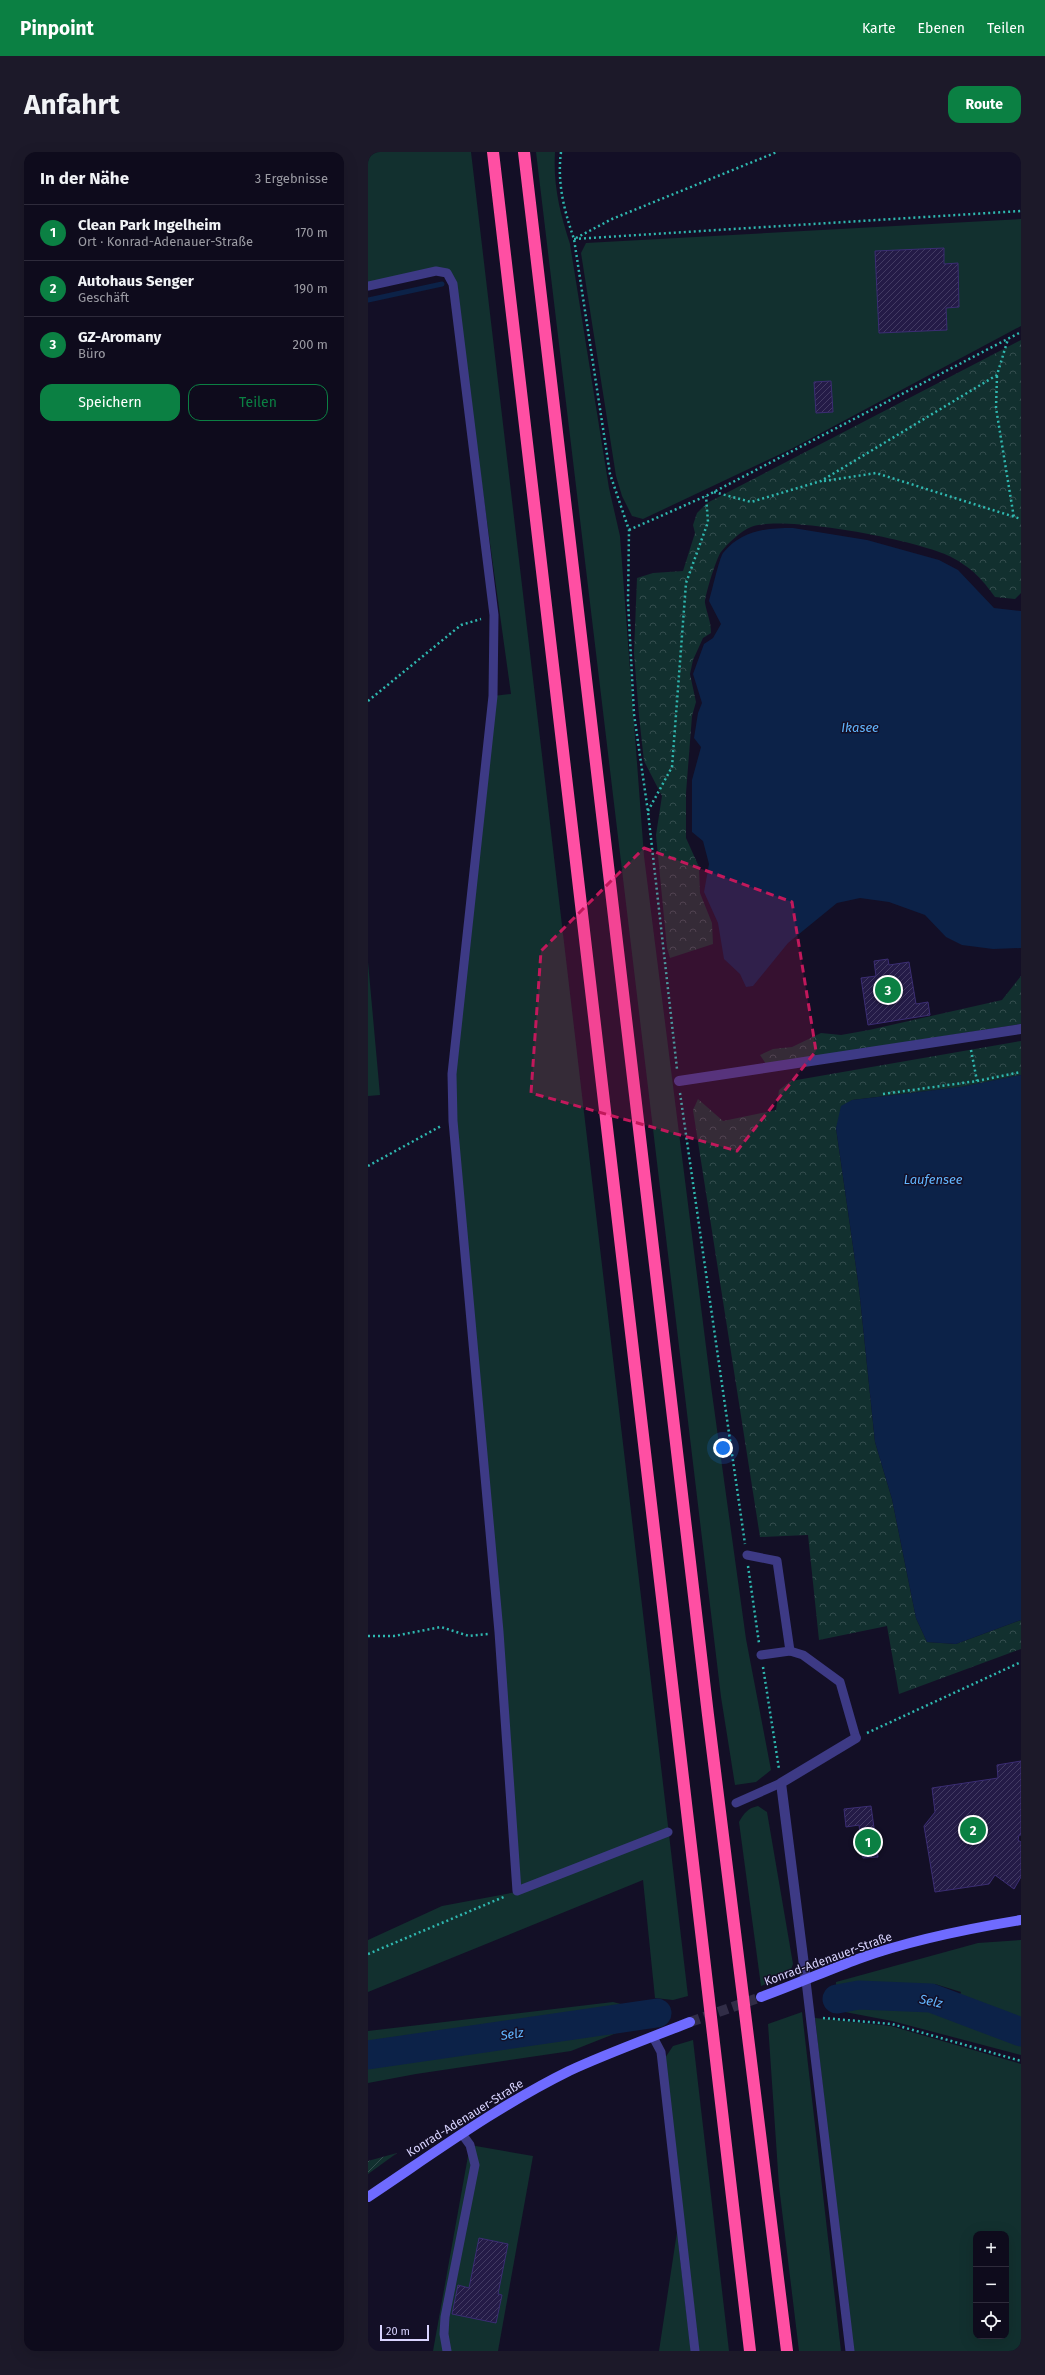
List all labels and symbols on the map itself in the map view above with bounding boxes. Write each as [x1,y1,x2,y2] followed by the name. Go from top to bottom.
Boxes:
[841,720,879,735] water label: Ikasee
[875,975,901,1005] pin: 3
[904,1172,963,1187] water label: Laufensee
[713,1438,733,1458] your location
[960,1815,986,1845] pin: 2
[855,1827,881,1857] pin: 1
[762,1929,894,1989] street label: Konrad-Adenauer-Straße
[917,1991,944,2011] water label: Selz
[498,2025,525,2043] water label: Selz
[404,2076,526,2160] street label: Konrad-Adenauer-Straße
[380,2323,429,2342] scale bar

